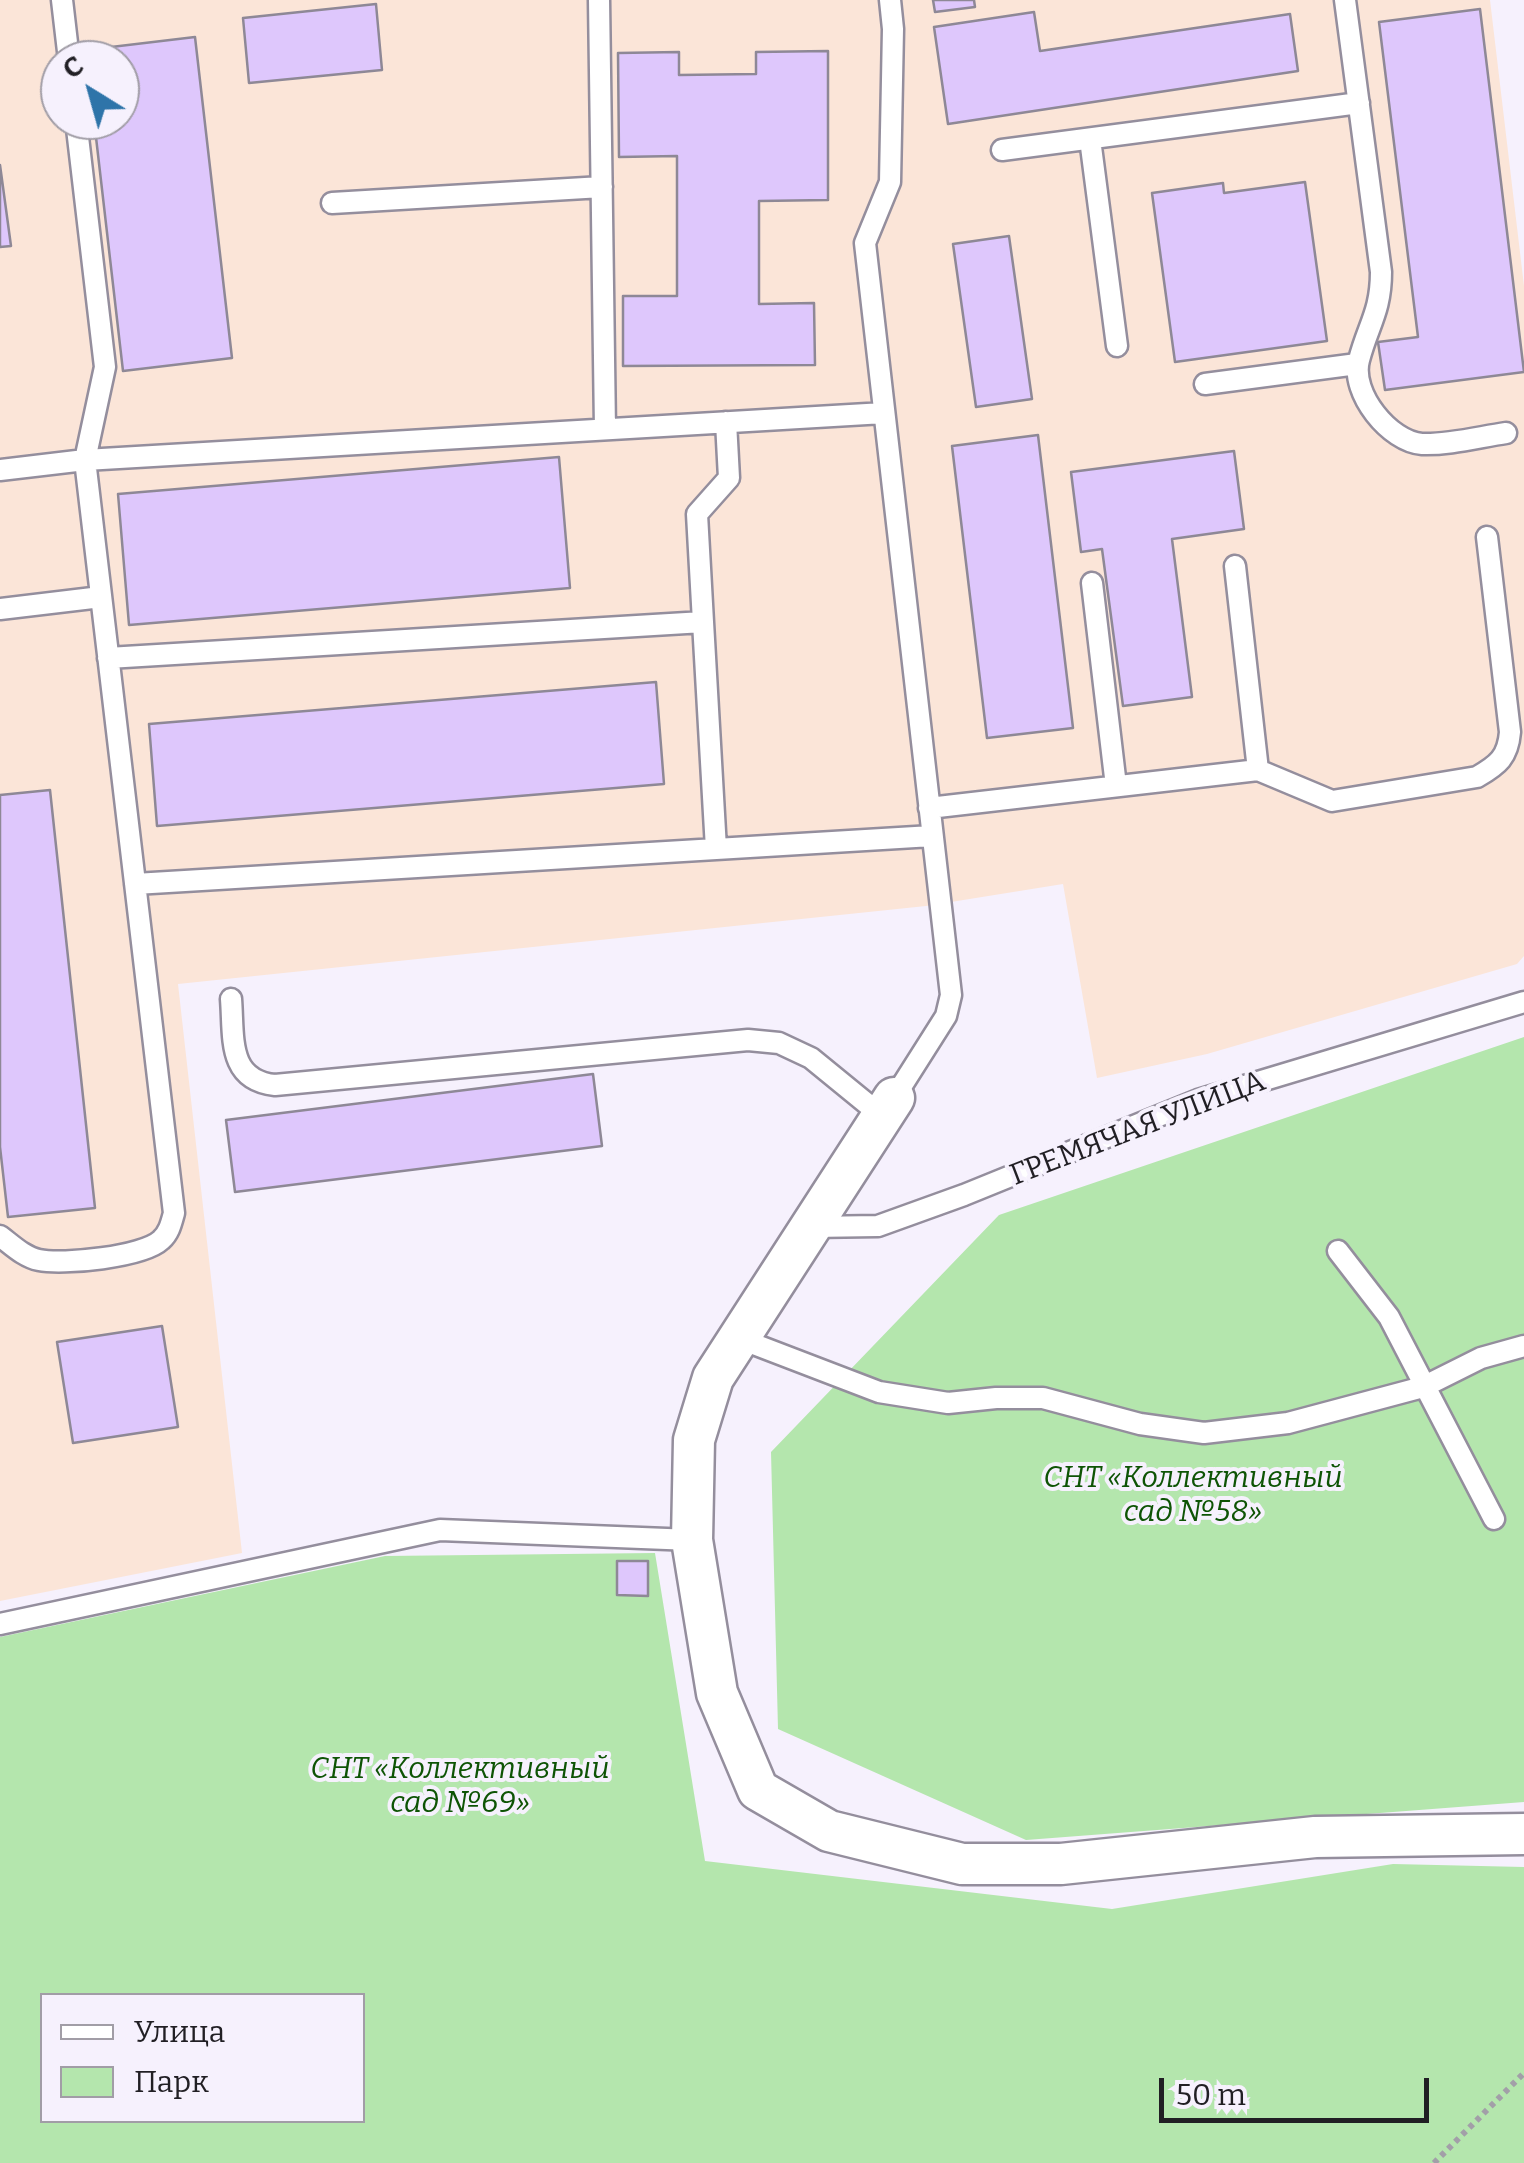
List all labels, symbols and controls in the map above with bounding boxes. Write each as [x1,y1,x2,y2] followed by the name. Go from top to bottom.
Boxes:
[40,40,140,140] north arrow
[56,49,90,86] text: С
[1005,1064,1271,1194] street label: ГРЕМЯЧАЯ УЛИЦА
[1043,1461,1343,1532] park label: СНТ «Коллективный сад №58»
[310,1752,610,1822] park label: СНТ «Коллективный сад №69»
[40,1993,365,2123] legend
[134,2014,225,2050] text: Улица
[1164,2058,1434,2120] scale bar
[134,2064,209,2100] text: Парк
[1176,2077,1246,2113] text: 50 m

